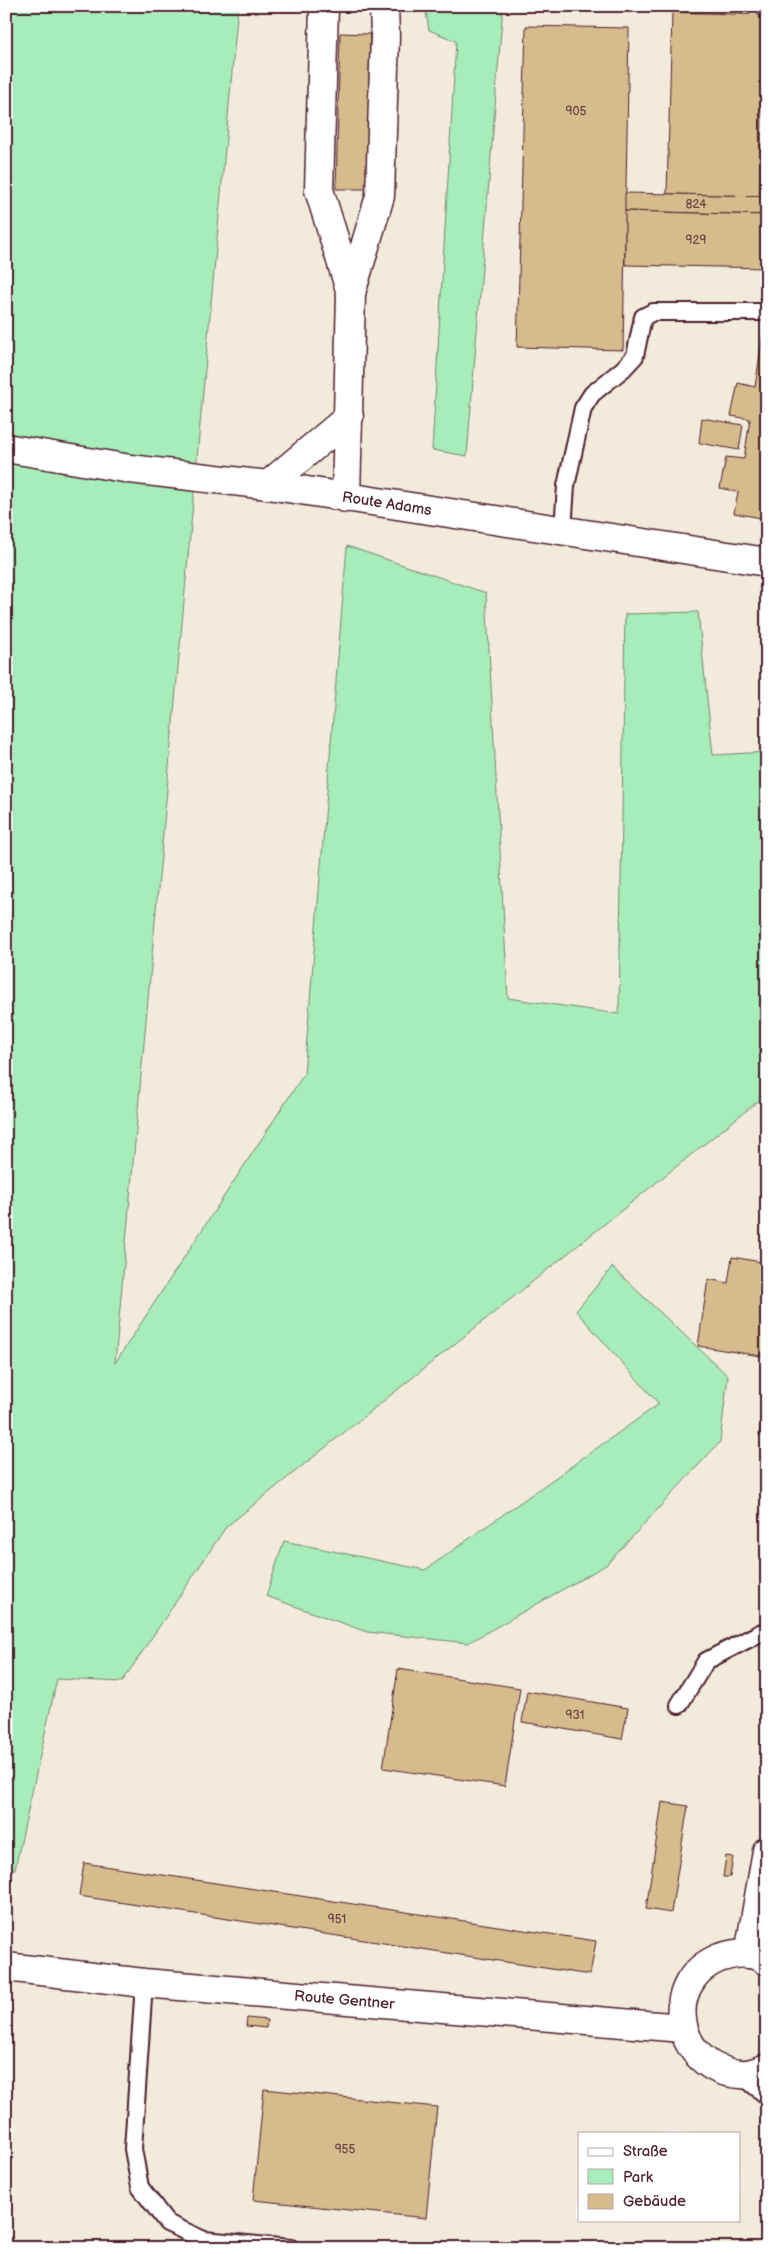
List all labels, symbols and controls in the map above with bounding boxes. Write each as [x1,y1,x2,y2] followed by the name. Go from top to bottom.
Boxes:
[566,104,587,119] house number: 905
[685,197,707,212] house number: 824
[686,233,707,248] house number: 929
[341,487,434,520] street label: Route Adams
[566,1708,584,1723] house number: 931
[328,1912,346,1927] house number: 951
[293,1986,396,2013] street label: Route Gentner
[578,2132,740,2222] legend
[335,2142,355,2157] house number: 955
[623,2142,668,2161] text: Straße
[623,2168,654,2187] text: Park
[623,2192,686,2211] text: Gebäude

